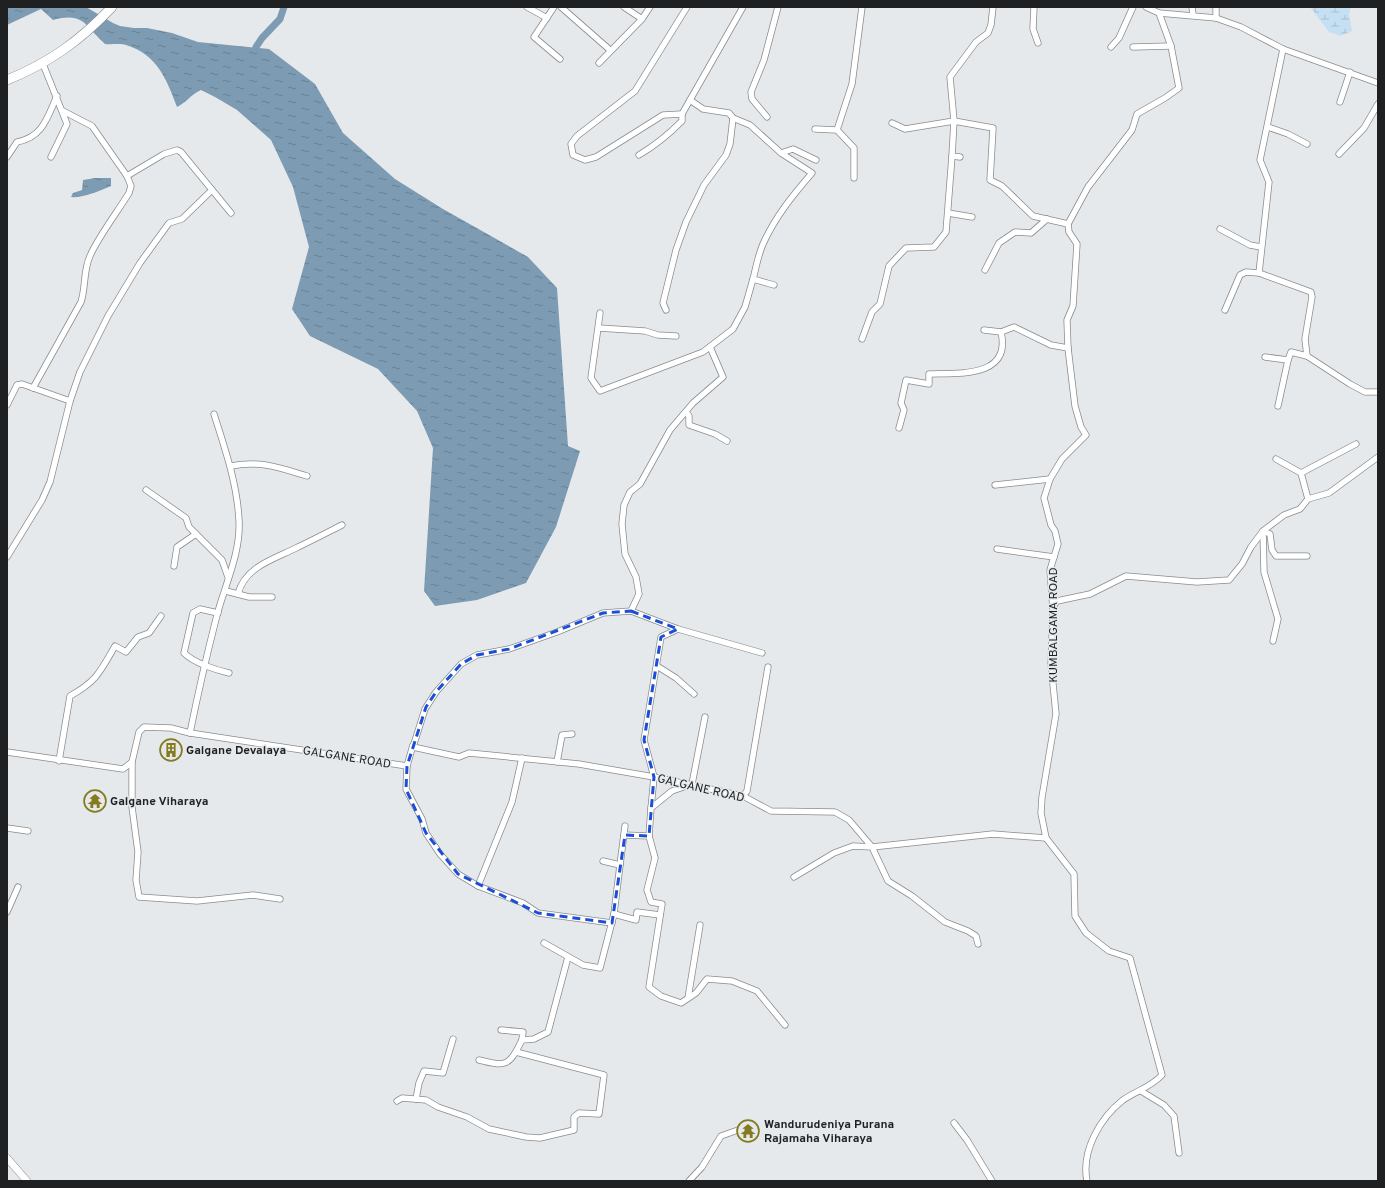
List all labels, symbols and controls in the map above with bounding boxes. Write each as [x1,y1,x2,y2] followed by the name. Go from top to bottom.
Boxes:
[1046,567,1062,683] street label: KUMBALGAMA ROAD
[158,737,184,763] building icon: Galgane Devalaya
[186,743,286,759] place label: Galgane Devalaya
[302,743,392,773] street label: GALGANE ROAD
[656,771,746,807] street label: GALGANE ROAD
[82,788,108,814] temple icon: Galgane Viharaya
[110,794,209,810] place label: Galgane Viharaya
[764,1117,894,1147] place label: Wandurudeniya Purana Rajamaha Viharaya
[735,1118,761,1144] temple icon: Wandurudeniya Purana Rajamaha Viharaya

